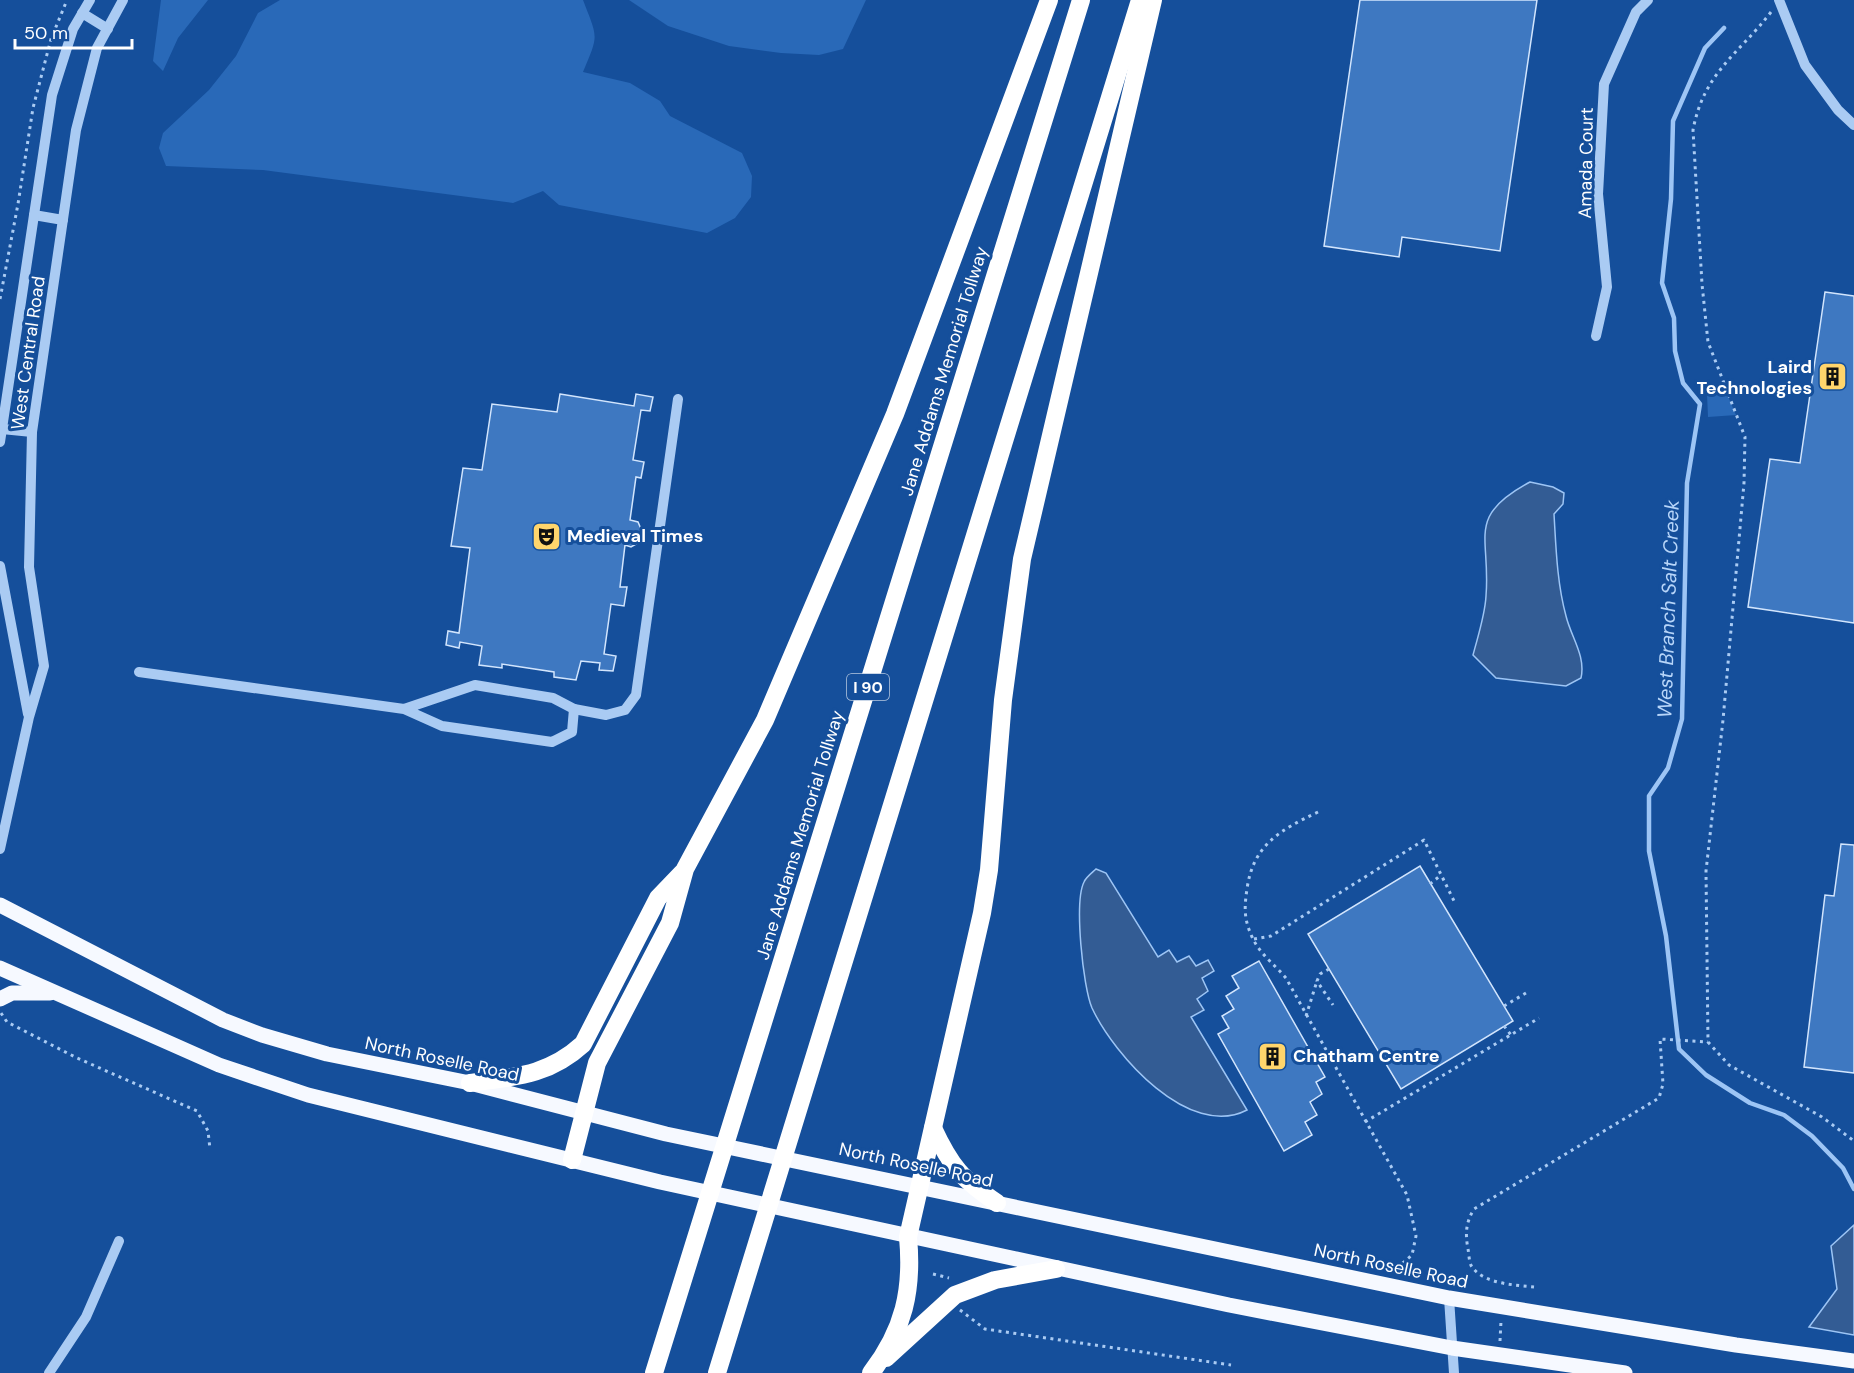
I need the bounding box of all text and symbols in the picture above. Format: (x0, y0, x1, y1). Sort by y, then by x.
scale bar (15, 12, 132, 50)
text: 50 m (24, 21, 68, 45)
street label: Amada Court (1573, 107, 1599, 219)
street label: Jane Addams Memorial Tollway (895, 243, 993, 499)
street label: West Central Road (5, 275, 51, 431)
place label: Laird Technologies (1697, 355, 1812, 400)
building icon: Laird Technologies (1817, 361, 1849, 393)
water label: West Branch Salt Creek (1651, 498, 1685, 719)
theatre icon: Medieval Times (530, 520, 562, 552)
place label: Medieval Times (567, 524, 703, 548)
road number: I 90 (847, 674, 889, 700)
street label: Jane Addams Memorial Tollway (751, 707, 849, 963)
street label: North Roselle Road (363, 1031, 521, 1087)
building icon: Chatham Centre (1256, 1040, 1288, 1072)
place label: Chatham Centre (1293, 1044, 1440, 1068)
street label: North Roselle Road (837, 1137, 995, 1193)
street label: North Roselle Road (1312, 1238, 1470, 1294)

